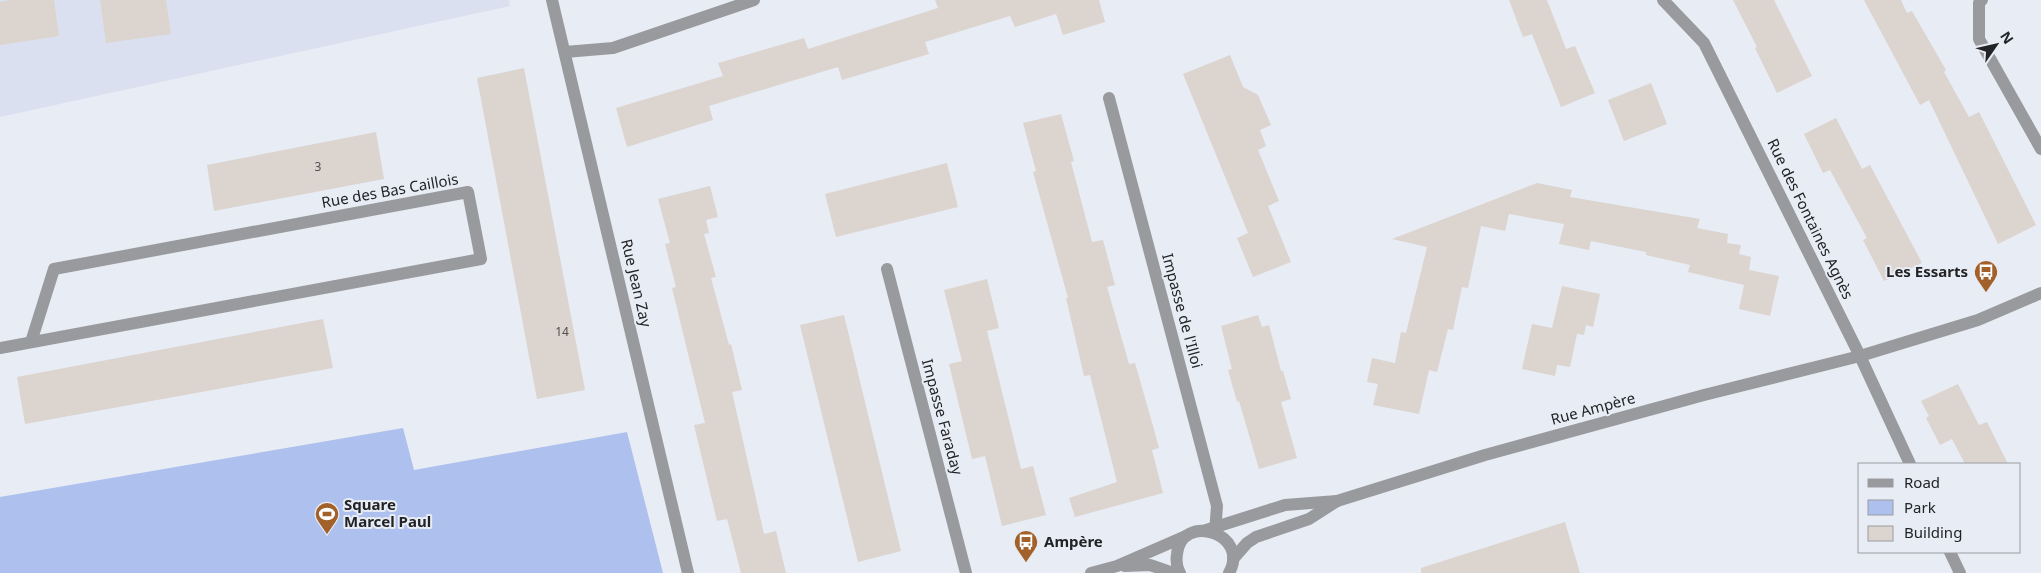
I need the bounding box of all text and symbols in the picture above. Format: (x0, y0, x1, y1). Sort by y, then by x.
north arrow (1971, 20, 2021, 70)
text: N (1996, 27, 2018, 47)
street label: Rue des Fontaines Agnès (1763, 135, 1858, 302)
house number: 3 (315, 158, 322, 175)
street label: Rue des Bas Caillois (320, 168, 460, 212)
street label: Rue Jean Zay (617, 237, 657, 329)
street label: Impasse de l'Illoi (1158, 251, 1208, 370)
bus stop icon: Les Essarts (1973, 259, 1999, 293)
place label: Les Essarts (1886, 261, 1968, 281)
house number: 14 (555, 323, 569, 340)
street label: Impasse Faraday (918, 357, 968, 477)
street label: Rue Ampère (1548, 387, 1637, 429)
legend (1858, 463, 2021, 553)
text: Road (1904, 472, 1940, 492)
place label: Square Marcel Paul (344, 494, 431, 531)
text: Park (1904, 497, 1936, 517)
sports icon: Square Marcel Paul (314, 501, 340, 535)
text: Building (1904, 522, 1962, 542)
bus stop icon: Ampère (1013, 529, 1039, 563)
place label: Ampère (1044, 531, 1103, 551)

